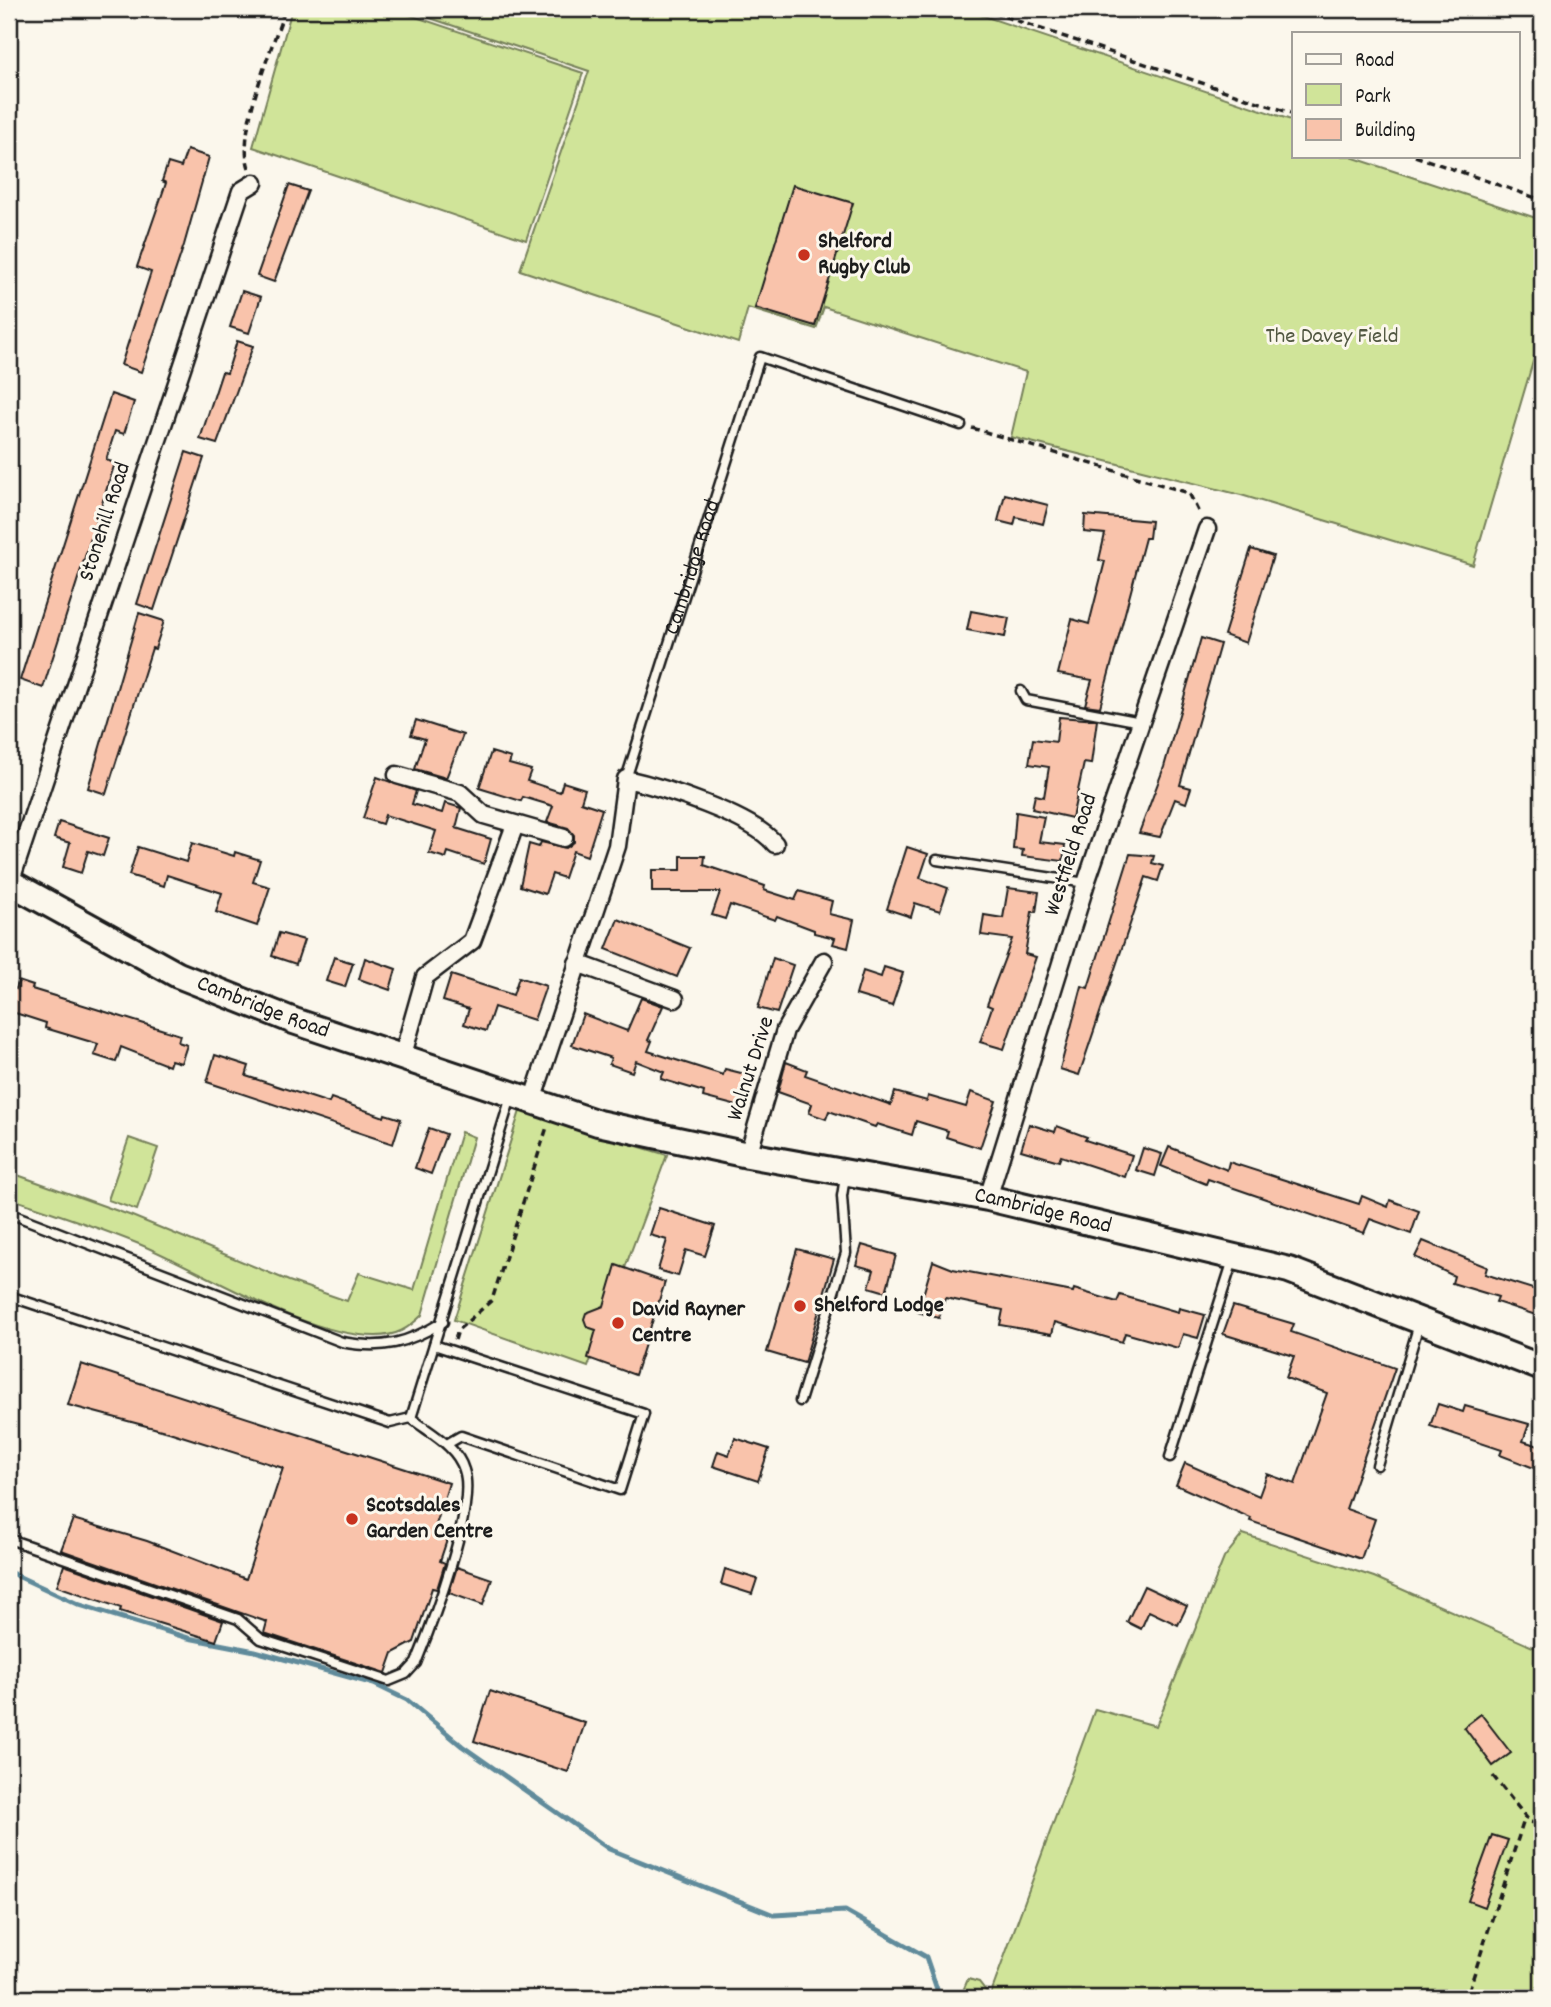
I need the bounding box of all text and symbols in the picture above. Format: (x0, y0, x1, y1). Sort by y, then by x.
legend (1292, 32, 1520, 158)
text: Road (1355, 47, 1394, 77)
text: Park (1355, 83, 1391, 113)
text: Building (1355, 117, 1415, 147)
place label: Shelford Rugby Club (818, 226, 910, 285)
marker: Shelford Rugby Club (796, 247, 812, 263)
park label: The Davey Field (1266, 321, 1398, 354)
street label: Stonehill Road (71, 458, 141, 586)
street label: Cambridge Road (656, 496, 730, 639)
street label: Westfield Road (1037, 790, 1107, 920)
street label: Cambridge Road (192, 967, 334, 1048)
street label: Walnut Drive (720, 1013, 784, 1125)
street label: Cambridge Road (972, 1179, 1115, 1243)
place label: Shelford Lodge (814, 1290, 944, 1323)
place label: David Rayner Centre (632, 1294, 746, 1353)
marker: Shelford Lodge (792, 1298, 808, 1314)
marker: David Rayner Centre (610, 1315, 626, 1331)
place label: Scotsdales Garden Centre (366, 1490, 493, 1549)
marker: Scotsdales Garden Centre (344, 1511, 360, 1527)

